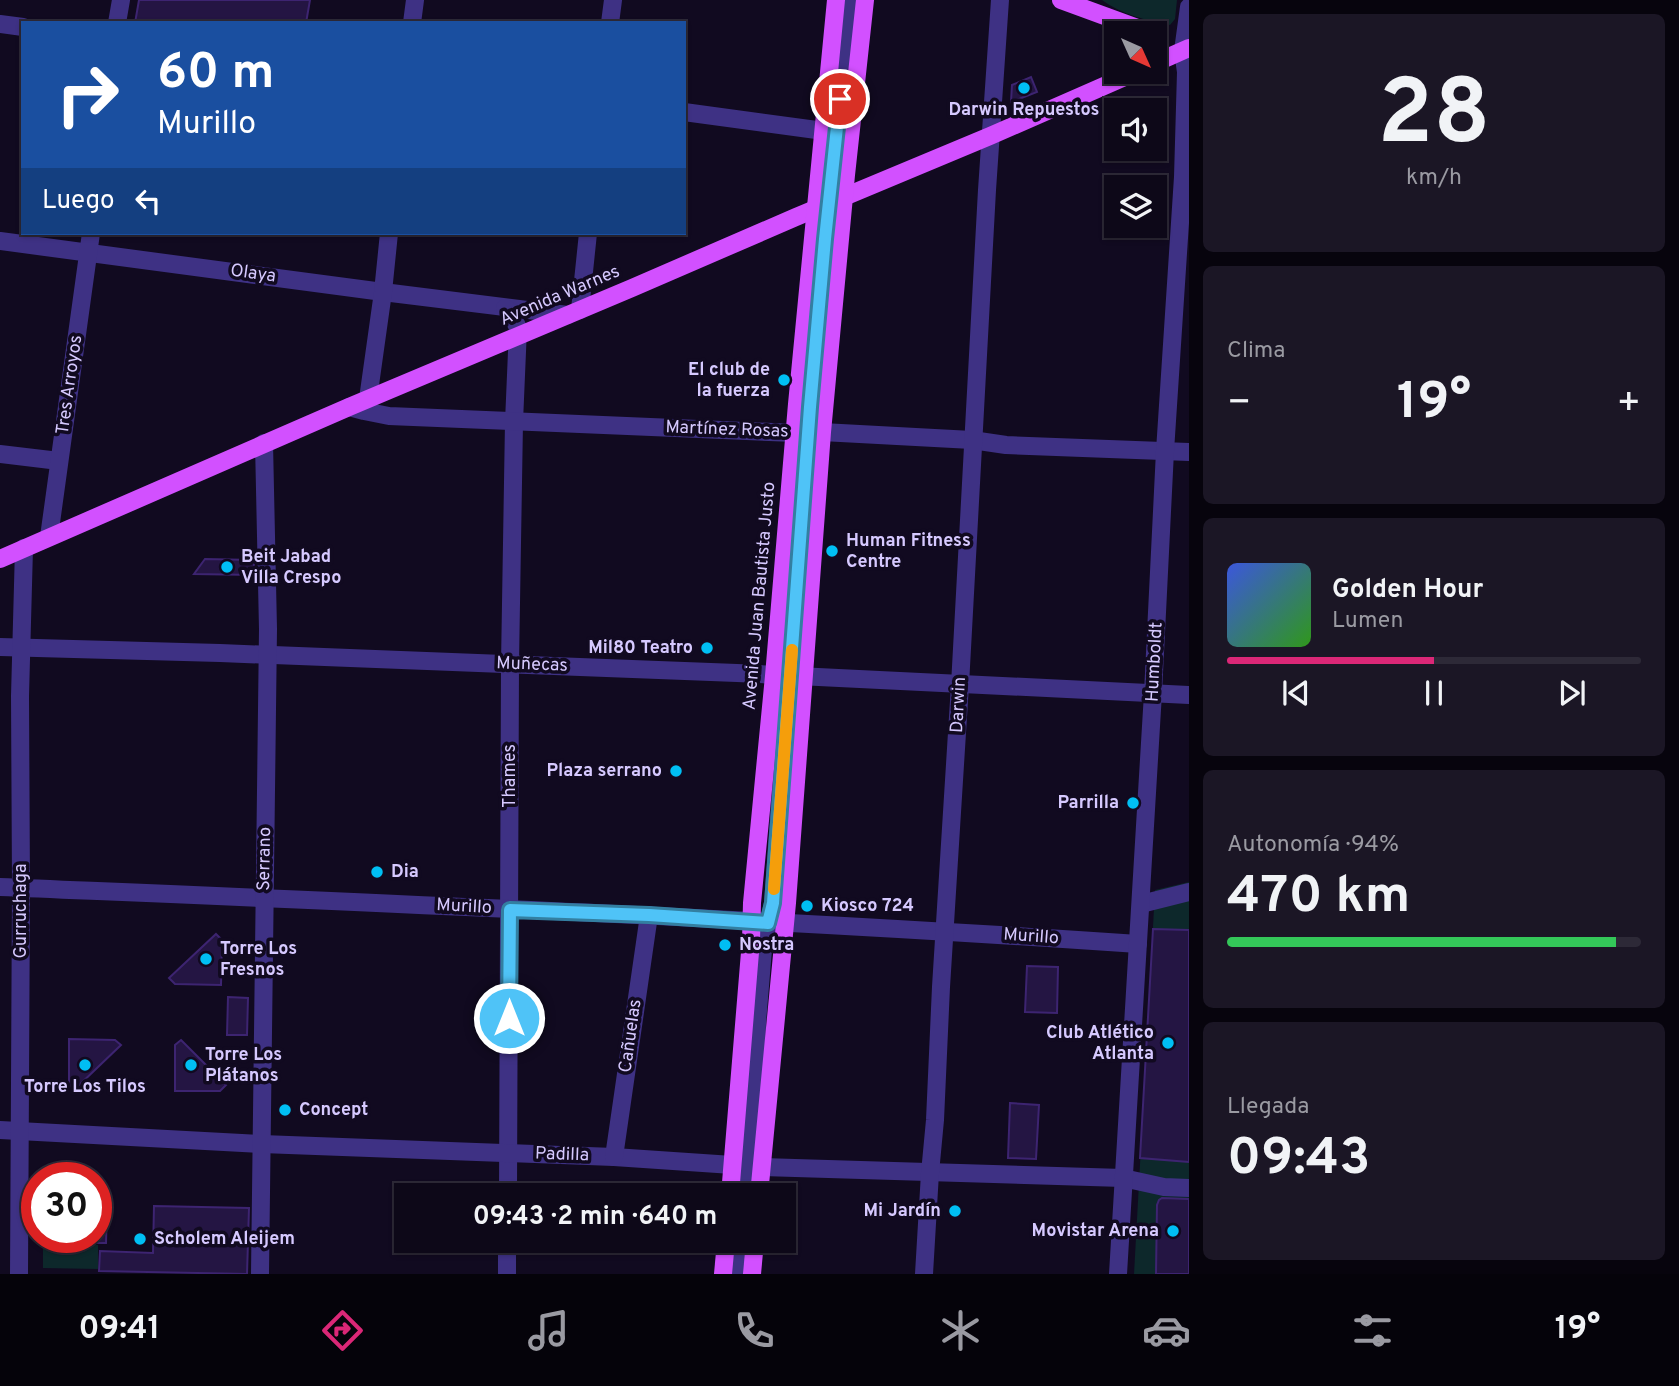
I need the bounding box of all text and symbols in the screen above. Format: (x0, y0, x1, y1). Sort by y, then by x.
north arrow (1104, 21, 1167, 84)
map controls (1104, 21, 1167, 238)
text: 60 m (157, 44, 275, 106)
icon: right (42, 49, 133, 140)
text: 28 (1378, 61, 1490, 176)
pin (810, 69, 870, 129)
icon: arrive (821, 80, 859, 118)
marker: Darwin Repuestos (1016, 80, 1032, 96)
button: sound (1104, 98, 1167, 161)
place label: Darwin Repuestos (949, 99, 1099, 122)
text: Murillo (157, 105, 256, 145)
text: km/h (1406, 164, 1462, 193)
button: layers (1104, 175, 1167, 238)
icon: left (129, 182, 167, 220)
text: Luego (42, 185, 115, 218)
street label: Olaya (229, 259, 277, 289)
street label: Avenida Warnes (497, 260, 623, 332)
street label: Tres Arroyos (52, 334, 88, 436)
text: Clima (1227, 337, 1285, 366)
place label: El club de la fuerza (688, 359, 770, 403)
text: 19° (1397, 371, 1471, 437)
marker: El club de la fuerza (776, 372, 792, 388)
text: − (1227, 380, 1252, 429)
text: + (1616, 380, 1641, 429)
street label: Martínez Rosas (665, 416, 789, 444)
street label: Avenida Juan Bautista Justo (739, 481, 781, 711)
place label: Human Fitness Centre (846, 530, 971, 574)
marker: Human Fitness Centre (824, 543, 840, 559)
place label: Beit Jabad Villa Crespo (241, 546, 341, 590)
marker: Beit Jabad Villa Crespo (219, 559, 235, 575)
text: Golden Hour (1332, 574, 1483, 607)
text: Lumen (1332, 607, 1403, 636)
street label: Humboldt (1141, 621, 1169, 703)
place label: Mil80 Teatro (588, 637, 693, 660)
marker: Mil80 Teatro (699, 640, 715, 656)
street label: Muñecas (496, 652, 568, 678)
icon: previous (1277, 674, 1315, 712)
icon: pause (1415, 674, 1453, 712)
icon: next (1553, 674, 1591, 712)
street label: Darwin (946, 676, 972, 734)
street label: Thames (499, 744, 522, 808)
place label: Plaza serrano (547, 760, 662, 783)
marker: Plaza serrano (668, 763, 684, 779)
place label: Parrilla (1058, 792, 1119, 815)
marker: Parrilla (1125, 795, 1141, 811)
street label: Serrano (253, 827, 277, 891)
text: Autonomía · 94% (1227, 831, 1399, 860)
place label: Dia (391, 861, 419, 884)
street label: Gurruchaga (10, 863, 33, 959)
marker: Dia (369, 864, 385, 880)
text: 470 km (1227, 865, 1410, 931)
street label: Murillo (436, 894, 492, 920)
place label: Kiosco 724 (821, 895, 914, 918)
marker: Kiosco 724 (799, 898, 815, 914)
street label: Murillo (1002, 924, 1060, 950)
place label: Nostra (739, 934, 794, 957)
marker: Nostra (717, 937, 733, 953)
place label: Torre Los Fresnos (220, 938, 297, 982)
marker: Torre Los Fresnos (198, 951, 214, 967)
position arrow (472, 981, 546, 1055)
street label: Cañuelas (614, 998, 648, 1074)
place label: Club Atlético Atlanta (1046, 1022, 1154, 1066)
marker: Club Atlético Atlanta (1160, 1035, 1176, 1051)
place label: Torre Los Plátanos (205, 1044, 282, 1088)
marker: Torre Los Tilos (77, 1057, 93, 1073)
marker: Torre Los Plátanos (183, 1057, 199, 1073)
place label: Torre Los Tilos (24, 1076, 146, 1099)
text: Llegada (1227, 1093, 1309, 1122)
place label: Concept (299, 1099, 368, 1122)
marker: Concept (277, 1102, 293, 1118)
text: 09:43 (1227, 1127, 1370, 1193)
street label: Padilla (534, 1143, 590, 1167)
speed limit sign: 30 (21, 1162, 112, 1253)
place label: Mi Jardín (863, 1200, 941, 1223)
text: 09:43 · 2 min · 640 m (473, 1201, 717, 1234)
marker: Mi Jardín (947, 1203, 963, 1219)
place label: Movistar Arena (1032, 1220, 1159, 1243)
marker: Movistar Arena (1165, 1223, 1181, 1239)
place label: Scholem Aleijem (154, 1228, 295, 1251)
marker: Scholem Aleijem (132, 1231, 148, 1247)
icon: directions (318, 1306, 367, 1355)
icon: music (524, 1306, 573, 1355)
icon: phone (730, 1306, 779, 1355)
icon: climate (936, 1306, 985, 1355)
icon: car (1142, 1306, 1191, 1355)
icon: filters (1348, 1306, 1397, 1355)
text: 09:41 (79, 1310, 160, 1350)
text: 19° (1555, 1310, 1600, 1350)

